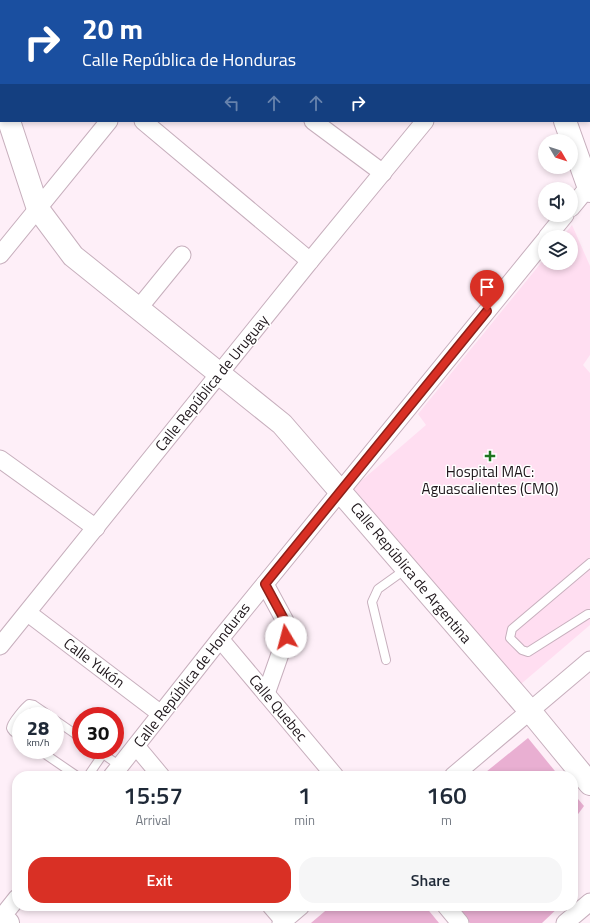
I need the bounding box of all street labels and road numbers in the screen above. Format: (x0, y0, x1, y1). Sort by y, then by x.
street label: Calle República de Uruguay (149, 309, 274, 456)
street label: Calle República de Argentina (345, 497, 478, 649)
street label: Calle República de Honduras (128, 597, 256, 752)
street label: Calle Yukón (59, 632, 130, 693)
street label: Calle Quebec (244, 669, 313, 746)

